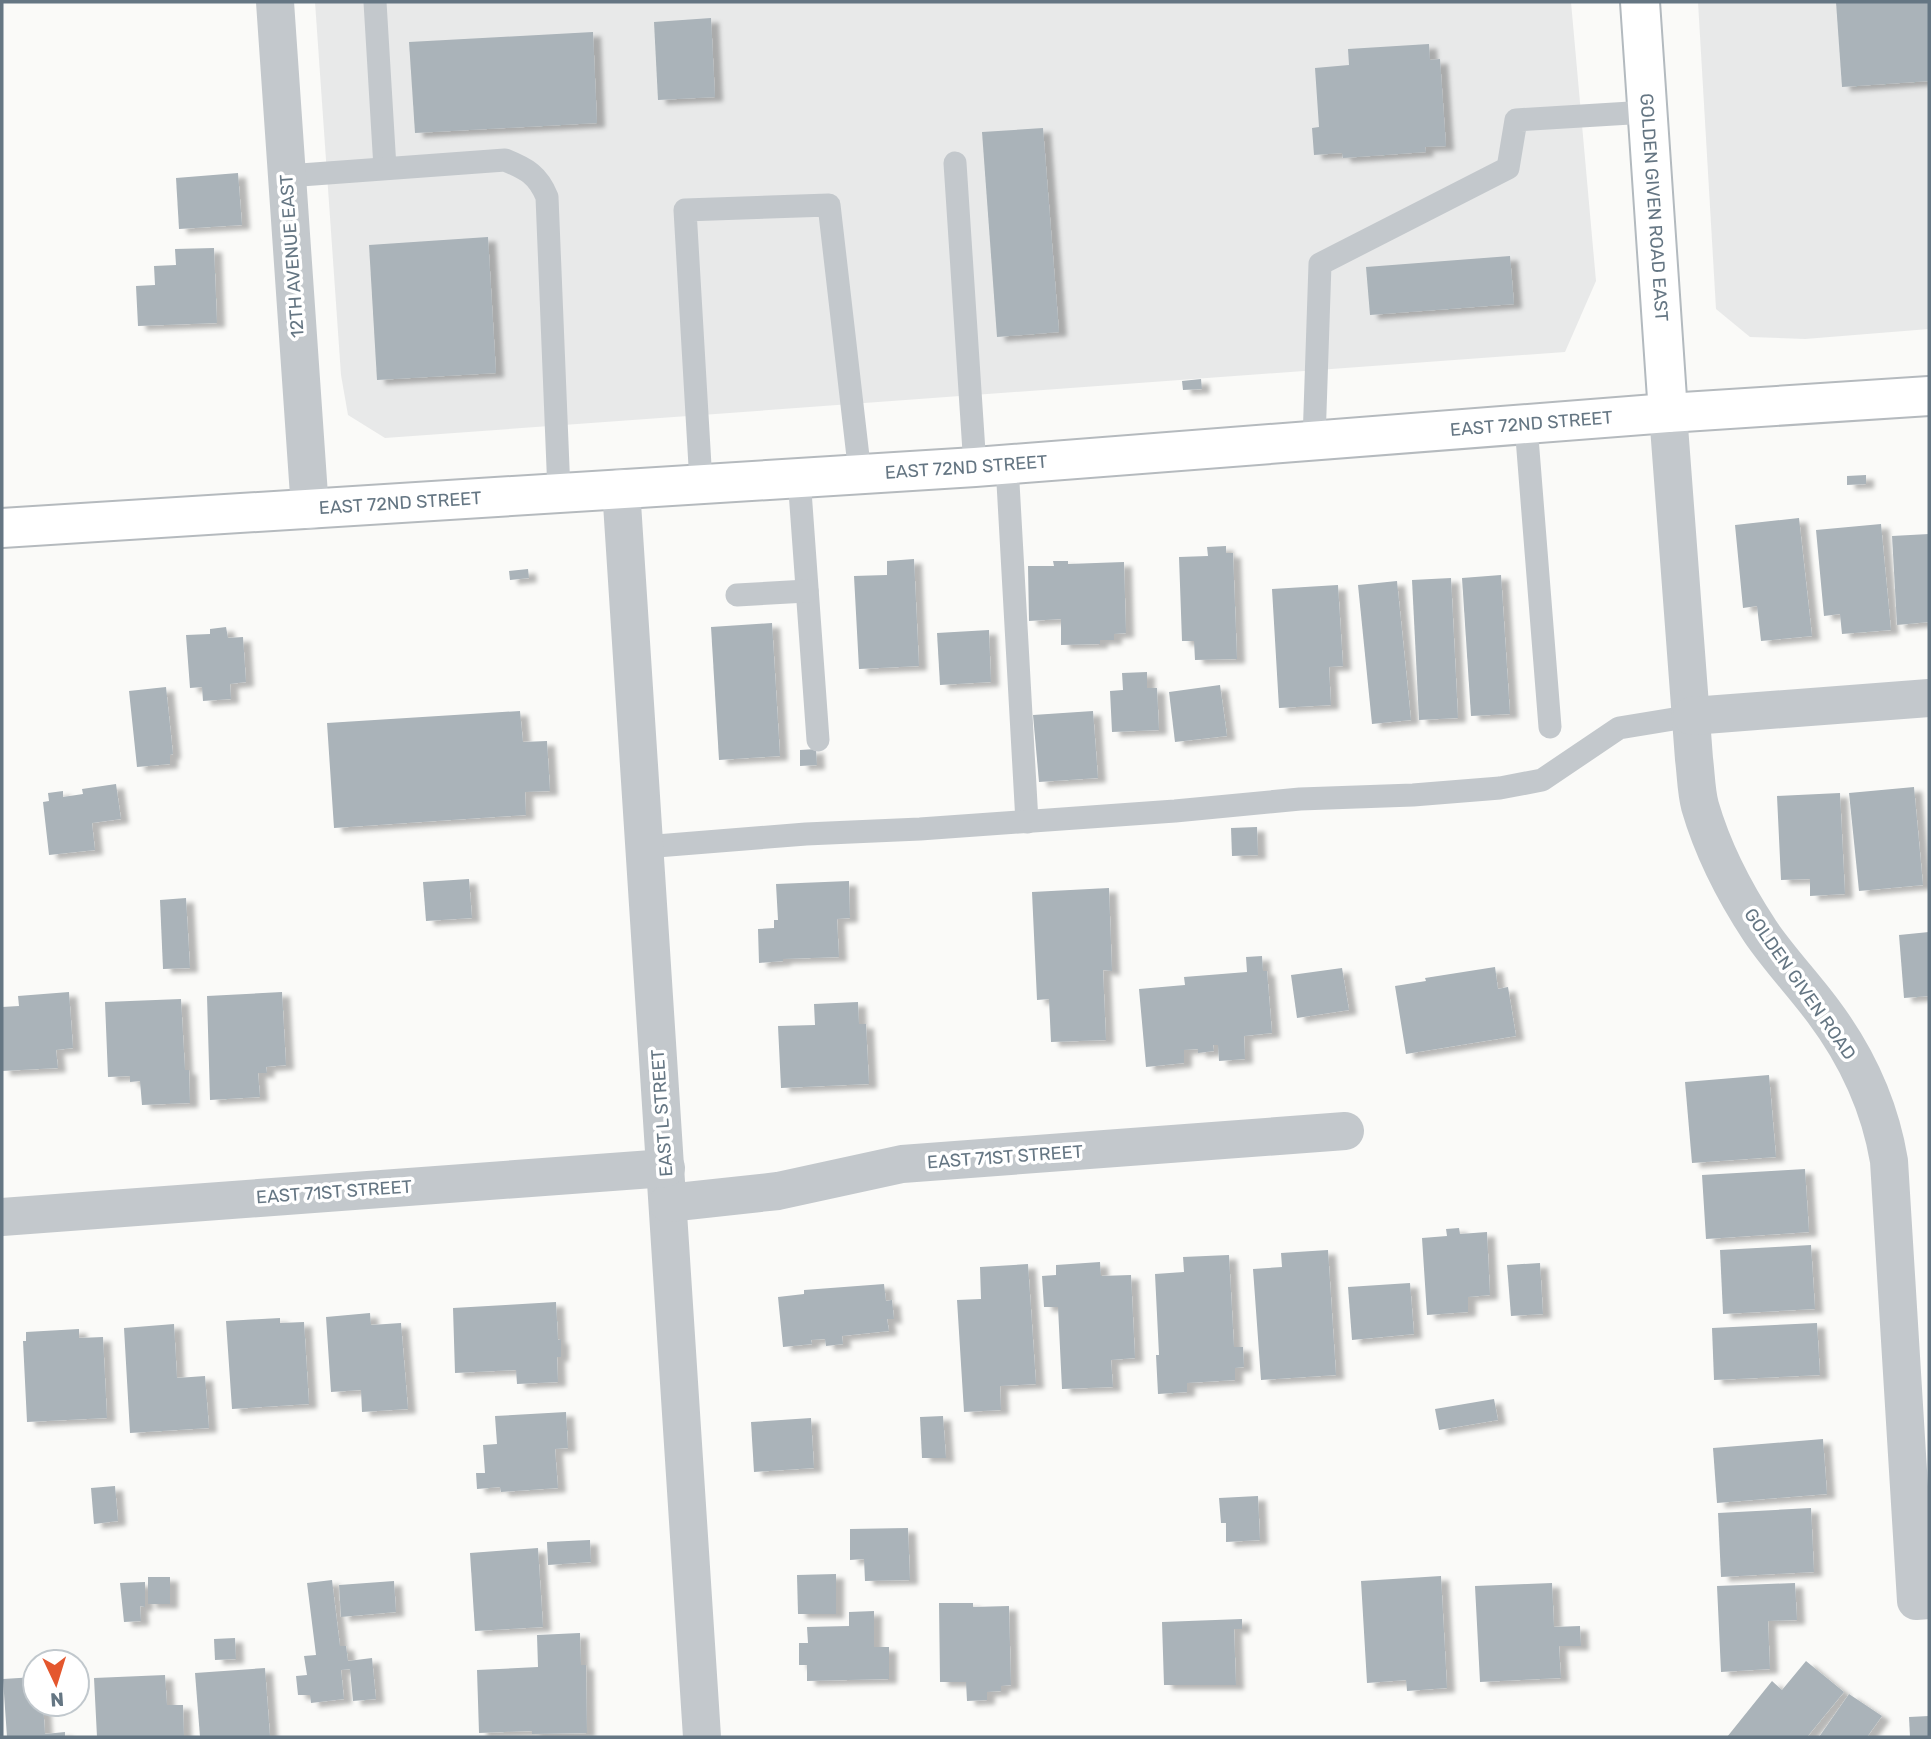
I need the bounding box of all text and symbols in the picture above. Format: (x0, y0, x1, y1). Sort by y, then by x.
street label: GOLDEN GIVEN ROAD EAST (1635, 93, 1673, 322)
street label: 12TH AVENUE EAST (275, 173, 309, 339)
street label: EAST 72ND STREET (1449, 406, 1614, 441)
street label: EAST 72ND STREET (884, 450, 1048, 484)
street label: EAST 72ND STREET (318, 487, 482, 519)
street label: GOLDEN GIVEN ROAD (1739, 904, 1861, 1064)
street label: EAST L STREET (647, 1048, 677, 1178)
street label: EAST 71ST STREET (926, 1141, 1084, 1173)
street label: EAST 71ST STREET (255, 1176, 413, 1208)
north arrow (21, 1648, 91, 1718)
text: N (50, 1688, 65, 1711)

